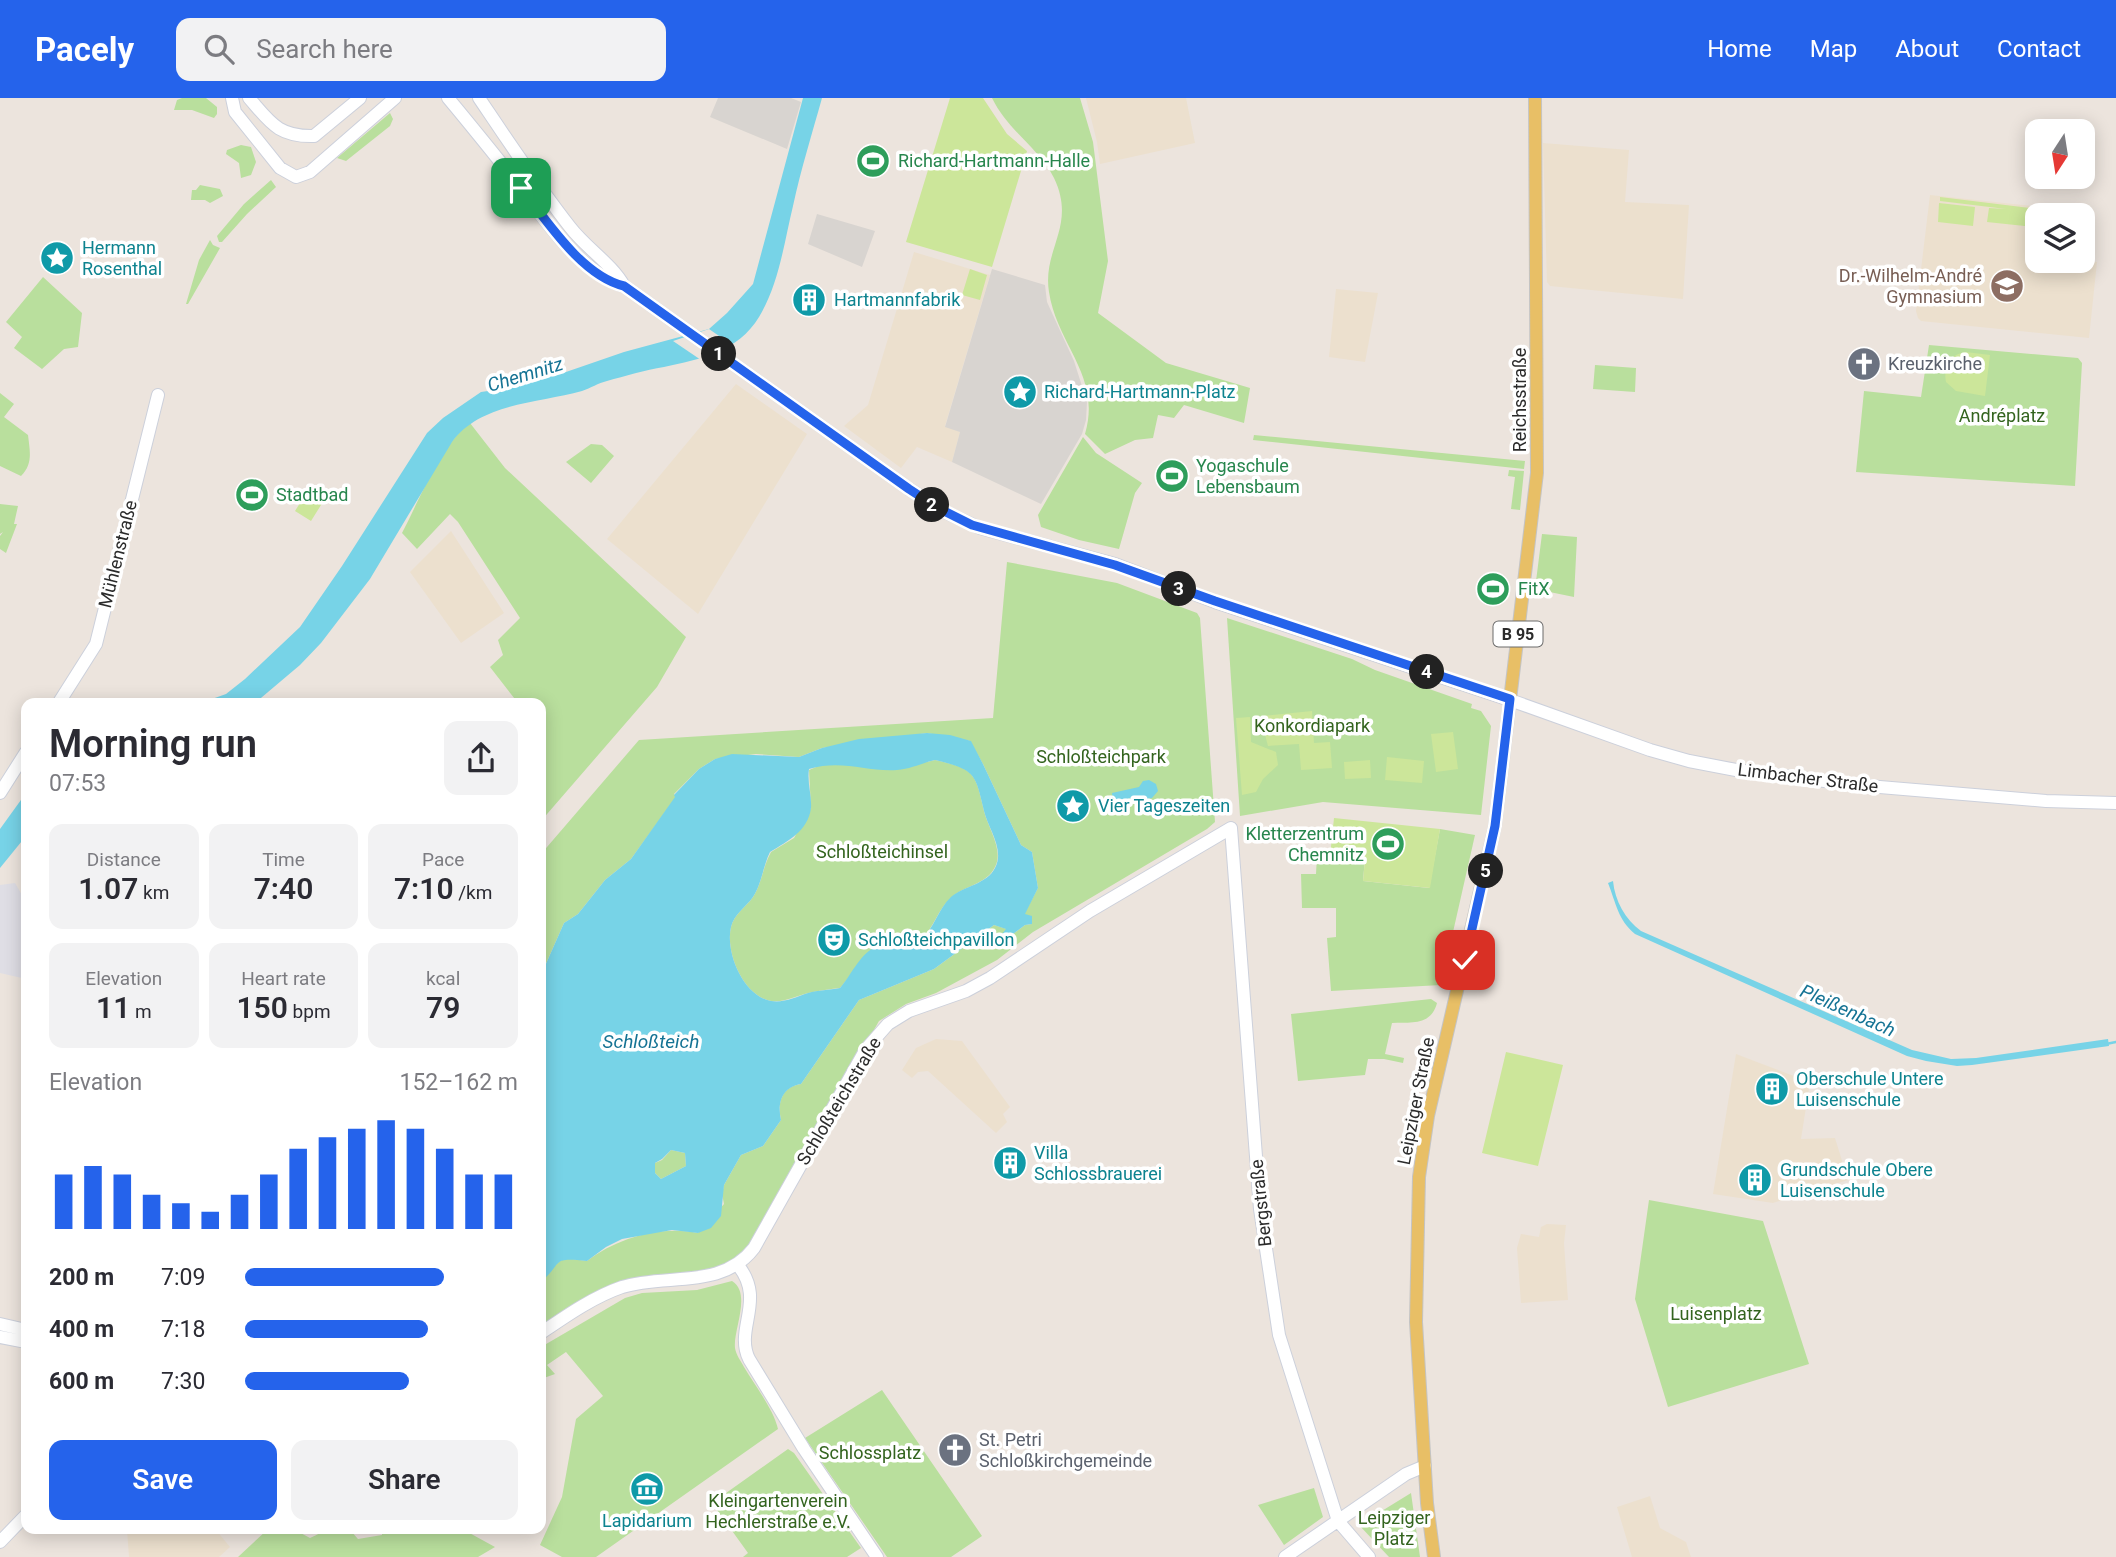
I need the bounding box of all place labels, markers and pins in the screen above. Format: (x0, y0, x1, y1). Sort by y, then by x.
sports icon: Richard-Hartmann-Halle (854, 142, 892, 180)
place label: Richard-Hartmann-Halle (898, 150, 1090, 171)
pin (491, 158, 551, 218)
place label: Hermann Rosenthal (82, 237, 162, 279)
place icon: Hermann Rosenthal (38, 239, 76, 277)
place label: Dr.-Wilhelm-André Gymnasium (1839, 265, 1982, 307)
school or university icon: Dr.-Wilhelm-André Gymnasium (1988, 267, 2026, 305)
building icon: Hartmannfabrik (790, 281, 828, 319)
place label: Hartmannfabrik (834, 289, 961, 310)
pin: 1 (702, 336, 736, 372)
church icon: Kreuzkirche (1845, 345, 1883, 383)
place label: Kreuzkirche (1888, 353, 1982, 374)
place icon: Richard-Hartmann-Platz (1001, 373, 1039, 411)
place label: Richard-Hartmann-Platz (1044, 381, 1236, 402)
place label: Yogaschule Lebensbaum (1196, 455, 1300, 497)
sports icon: Yogaschule Lebensbaum (1153, 457, 1191, 495)
sports icon: Stadtbad (233, 476, 271, 514)
place label: Stadtbad (276, 484, 348, 505)
pin: 2 (914, 488, 950, 522)
sports icon: FitX (1474, 570, 1512, 608)
pin: 3 (1162, 572, 1196, 606)
place label: FitX (1518, 578, 1550, 599)
pin: 4 (1410, 654, 1444, 690)
place icon: Vier Tageszeiten (1054, 787, 1092, 825)
place label: Vier Tageszeiten (1098, 795, 1230, 816)
place label: Kletterzentrum Chemnitz (1245, 823, 1364, 865)
sports icon: Kletterzentrum Chemnitz (1369, 825, 1407, 863)
pin: 5 (1468, 854, 1504, 888)
theatre icon: Schloßteichpavillon (815, 921, 853, 959)
place label: Schloßteichpavillon (858, 929, 1014, 950)
pin (1435, 930, 1495, 990)
place label: Oberschule Untere Luisenschule (1796, 1068, 1944, 1110)
building icon: Oberschule Untere Luisenschule (1753, 1070, 1791, 1108)
place label: Villa Schlossbrauerei (1034, 1142, 1162, 1184)
building icon: Villa Schlossbrauerei (991, 1144, 1029, 1182)
place label: Grundschule Obere Luisenschule (1780, 1159, 1933, 1201)
building icon: Grundschule Obere Luisenschule (1736, 1161, 1774, 1199)
place label: St. Petri Schloßkirchgemeinde (979, 1429, 1152, 1471)
church icon: St. Petri Schloßkirchgemeinde (936, 1431, 974, 1469)
museum icon: Lapidarium (628, 1470, 666, 1508)
place label: Lapidarium (602, 1510, 692, 1531)

